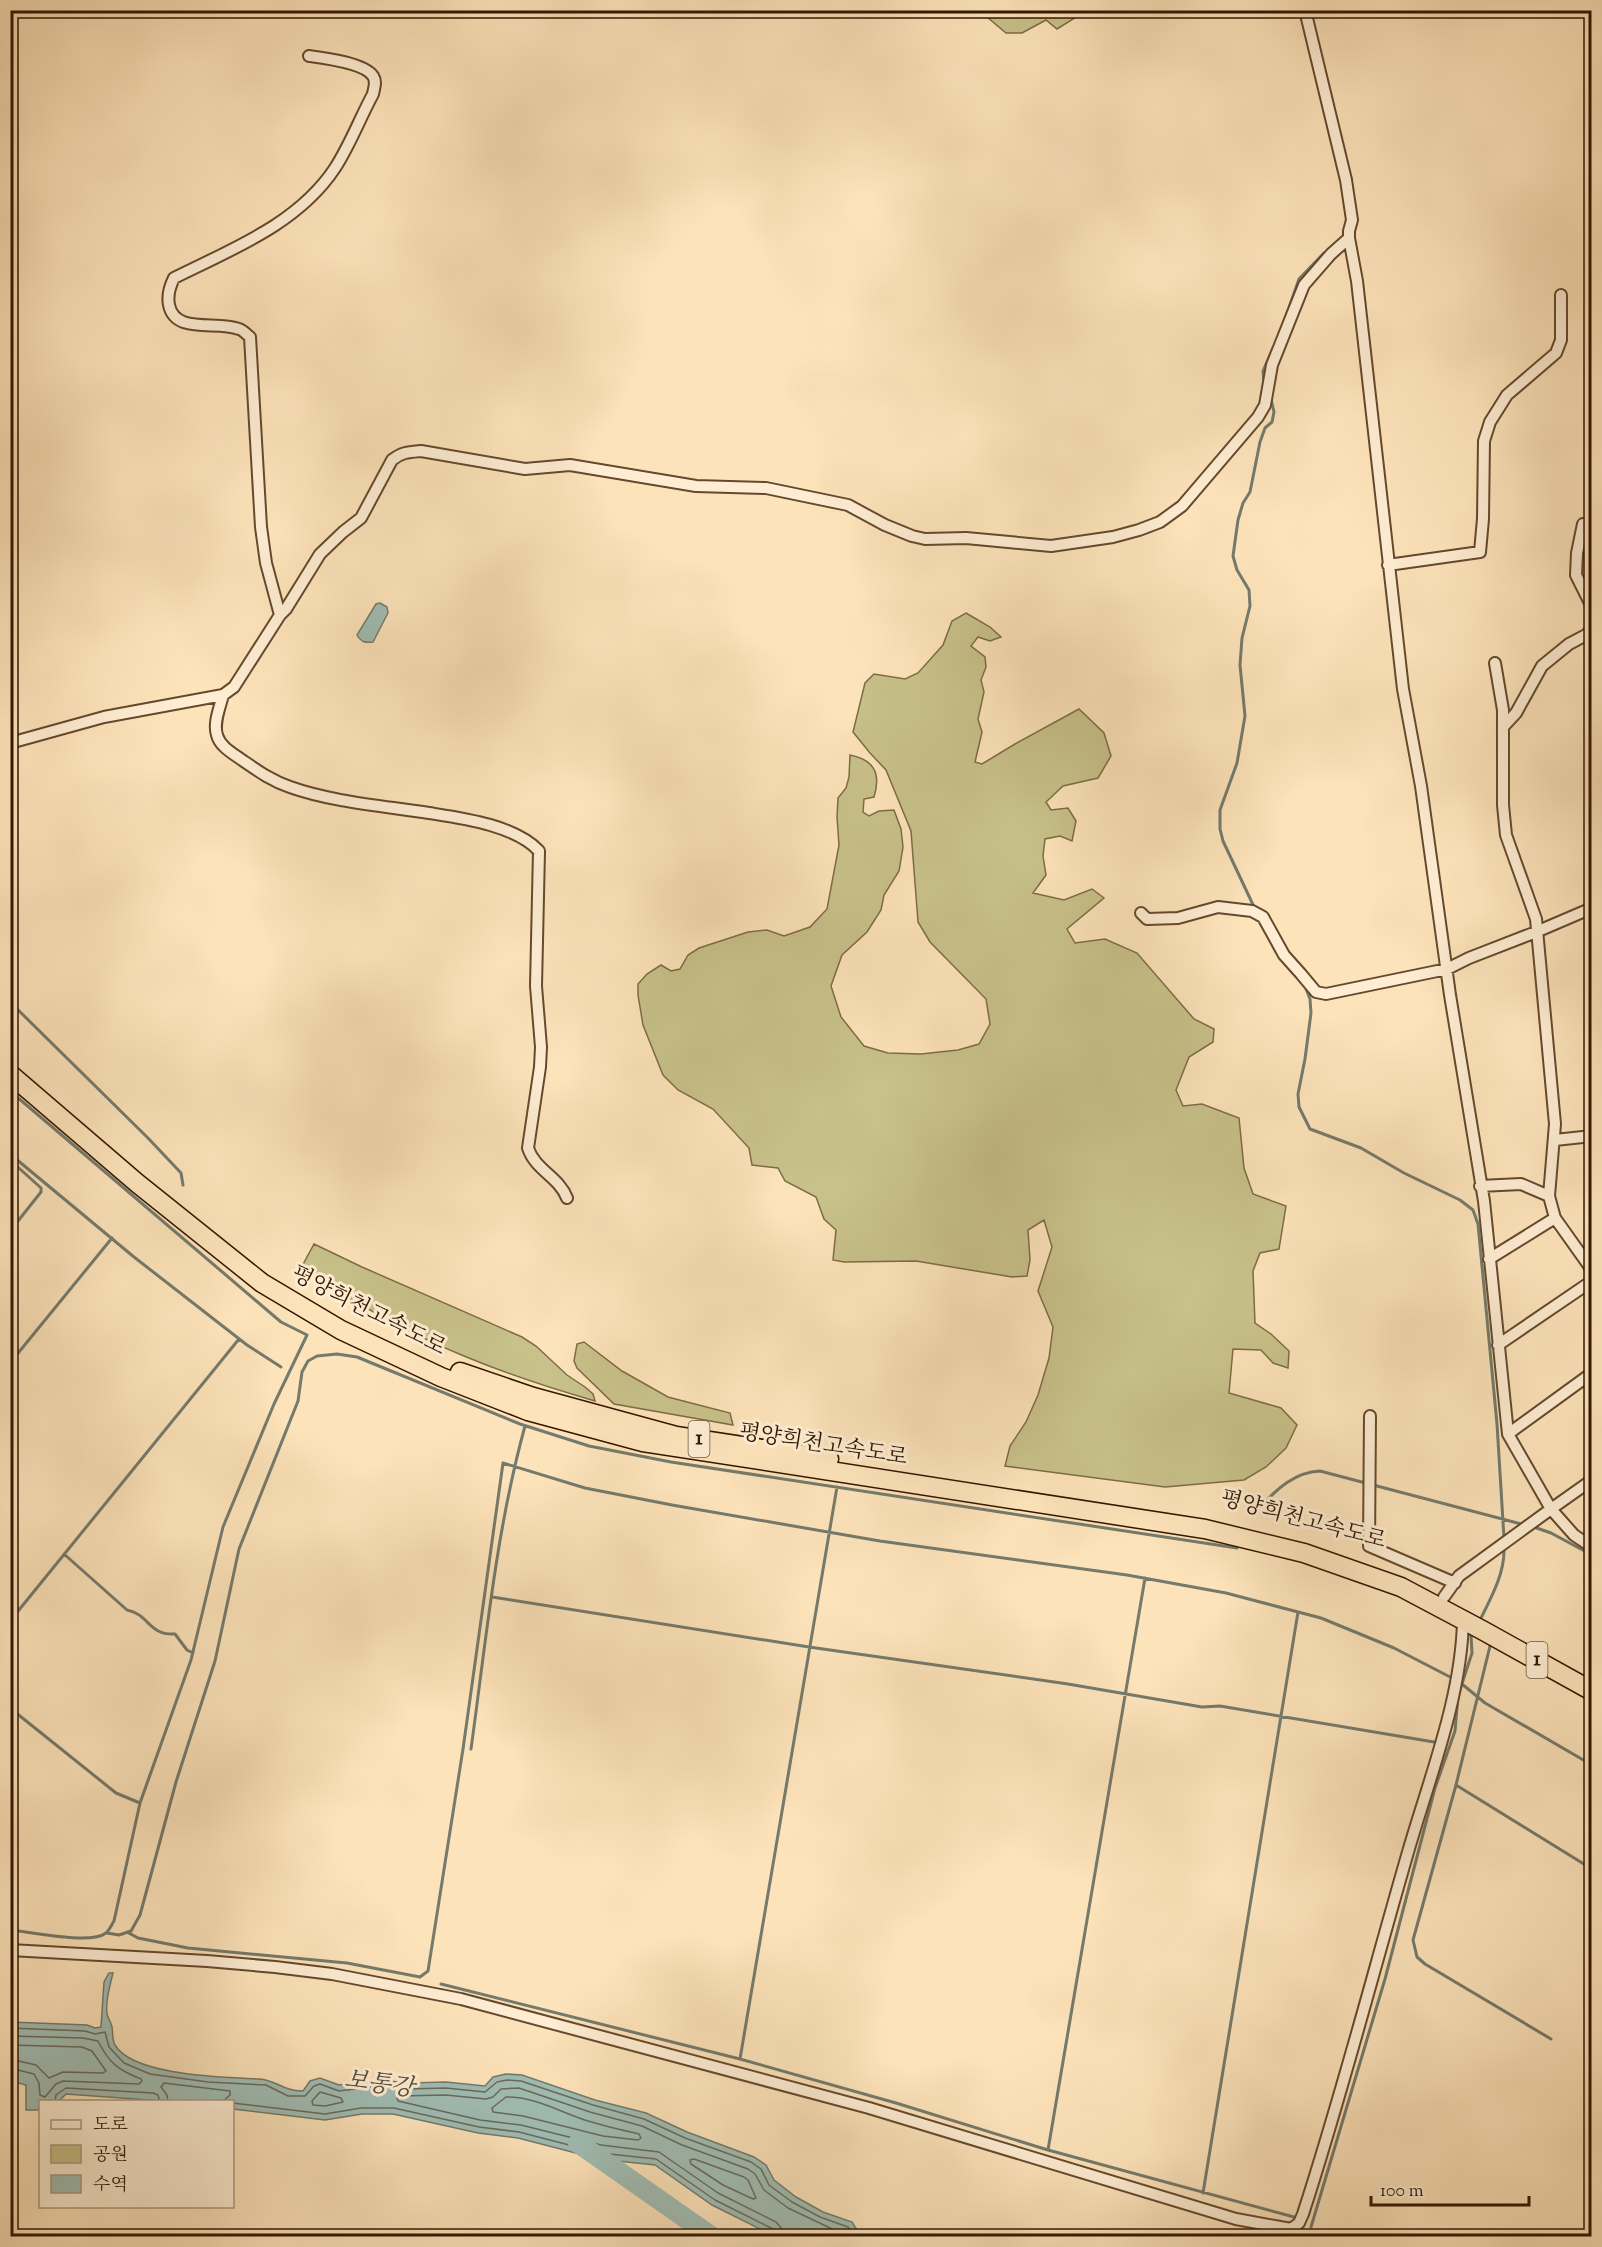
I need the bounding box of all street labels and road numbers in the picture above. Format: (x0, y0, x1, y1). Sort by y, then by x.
street label: 평양희천고속도로 (285, 1259, 451, 1365)
street label: 평양희천고속도로 (737, 1417, 909, 1475)
road number: 1 (688, 1421, 710, 1457)
street label: 평양희천고속도로 (1217, 1484, 1389, 1558)
road number: 1 (1526, 1642, 1548, 1678)

